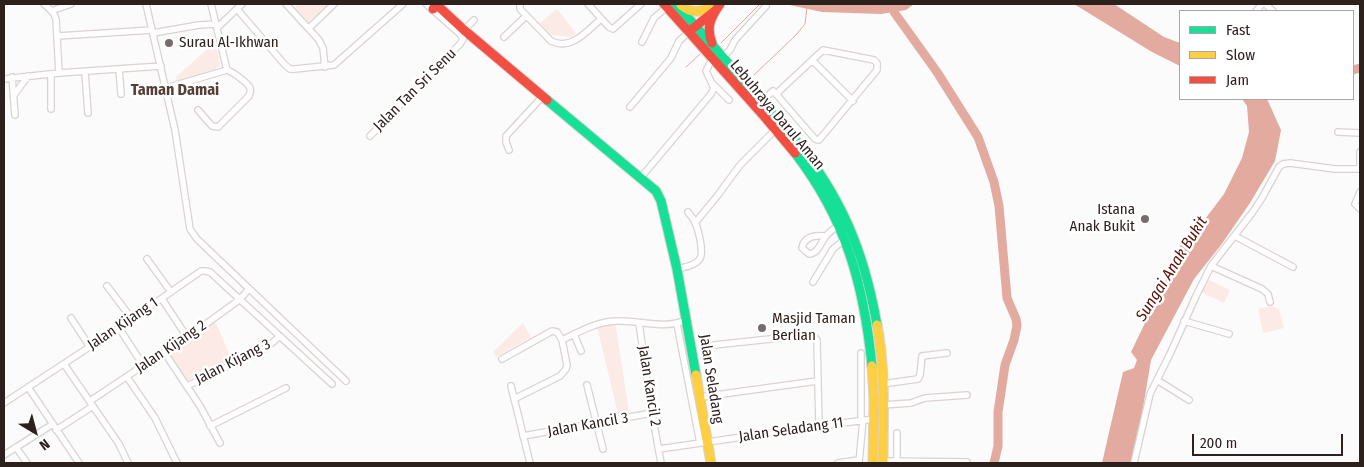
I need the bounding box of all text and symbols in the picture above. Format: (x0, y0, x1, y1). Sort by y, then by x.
legend (1179, 10, 1354, 100)
text: Fast (1226, 21, 1250, 39)
place label: Surau Al-Ikhwan (179, 34, 279, 52)
marker: Surau Al-Ikhwan (163, 37, 175, 49)
street label: Jalan Tan Sri Senu (370, 45, 460, 135)
text: Slow (1226, 46, 1255, 64)
street label: Lebuhraya Darul Aman (726, 56, 828, 174)
text: Jam (1226, 71, 1249, 89)
district label: Taman Damai (131, 81, 219, 101)
place label: Istana Anak Bukit (1070, 201, 1135, 236)
water label: Sungai Anak Bukit (1132, 213, 1212, 325)
marker: Istana Anak Bukit (1139, 213, 1151, 225)
street label: Jalan Kijang 1 (84, 294, 162, 354)
place label: Masjid Taman Berlian (772, 310, 856, 345)
street label: Jalan Kijang 2 (132, 317, 210, 377)
marker: Masjid Taman Berlian (756, 322, 768, 334)
street label: Jalan Seladang (695, 333, 727, 425)
street label: Jalan Kijang 3 (192, 335, 274, 389)
street label: Jalan Kancil 2 (634, 344, 664, 428)
north arrow (10, 407, 60, 457)
street label: Jalan Kancil 3 (546, 409, 630, 441)
street label: Jalan Seladang 11 (738, 414, 844, 446)
scale bar (1194, 424, 1345, 456)
text: 200 m (1200, 434, 1237, 452)
text: N (36, 435, 53, 454)

